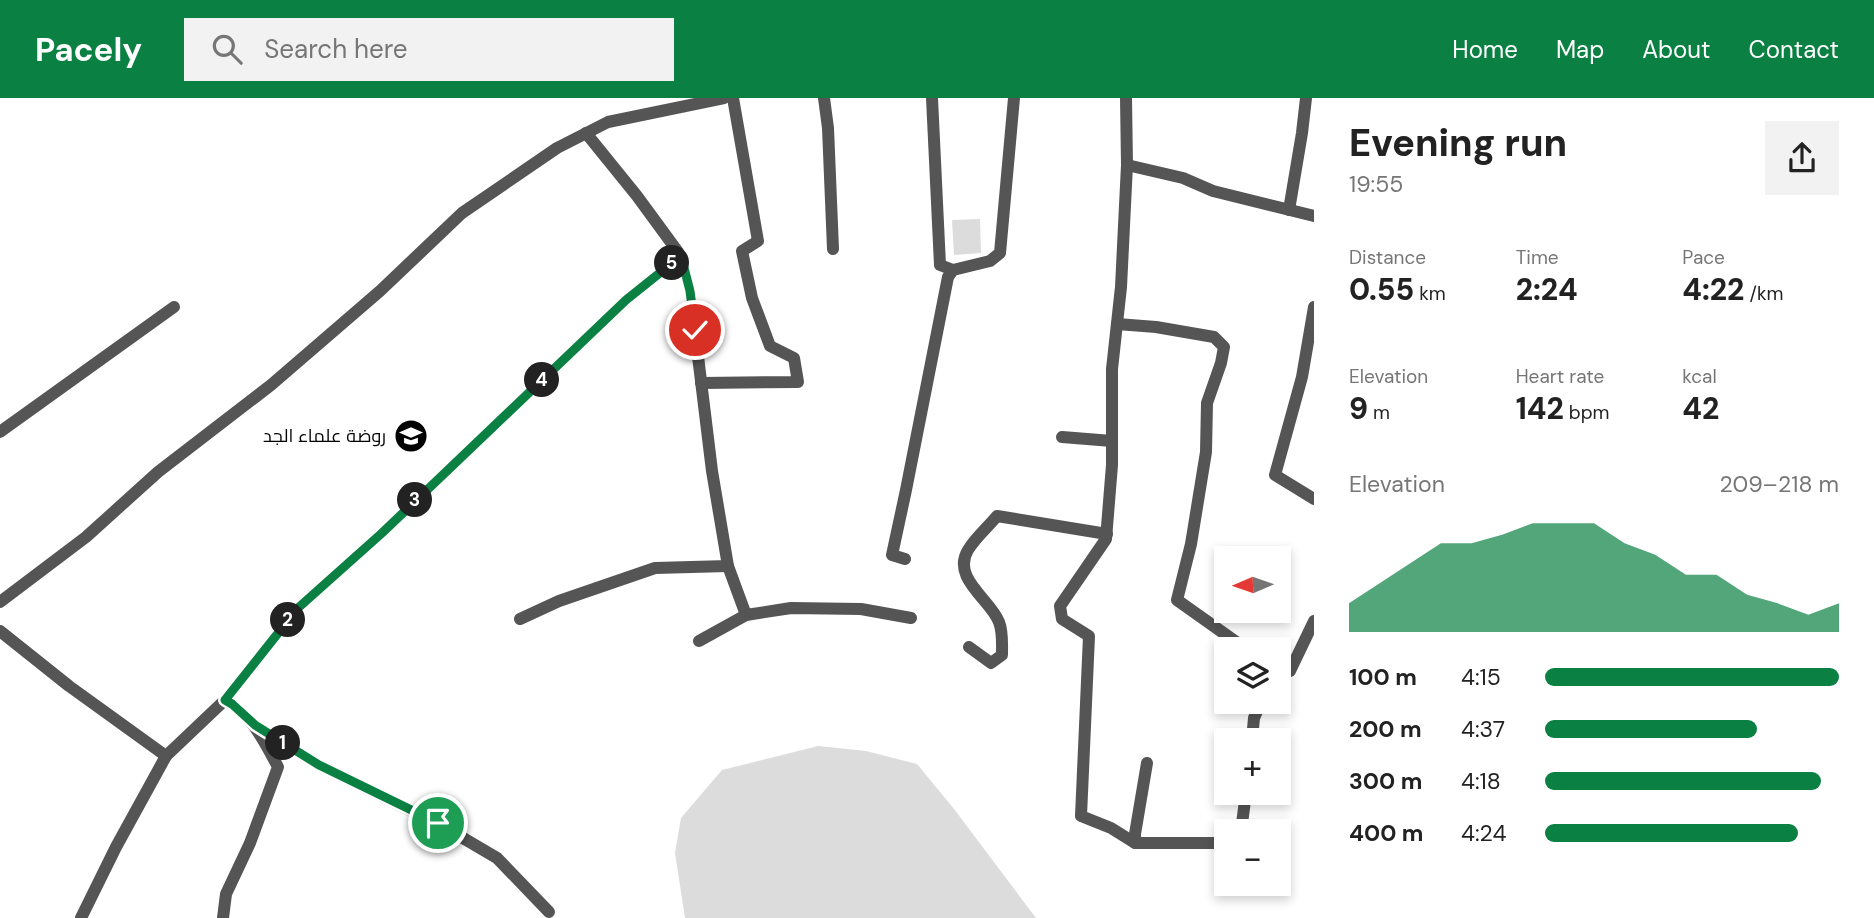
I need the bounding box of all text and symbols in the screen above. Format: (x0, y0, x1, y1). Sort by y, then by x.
search box (184, 18, 674, 81)
text: Pacely (35, 28, 142, 71)
icon: search (208, 30, 246, 68)
text: Search here (264, 32, 408, 66)
text: Home (1452, 34, 1518, 65)
text: Map (1556, 34, 1604, 65)
text: About (1642, 34, 1711, 65)
text: Contact (1749, 34, 1839, 65)
text: Evening run (1349, 118, 1567, 168)
button: share (1765, 121, 1839, 195)
text: 19:55 (1349, 169, 1403, 199)
text: Distance (1349, 245, 1426, 270)
text: Time (1516, 245, 1559, 270)
text: Pace (1682, 245, 1725, 270)
pin: 5 (654, 246, 690, 280)
text: 5 (666, 250, 677, 275)
text: 0.55 (1349, 270, 1414, 309)
text: 2:24 (1516, 270, 1578, 309)
text: 4:22 (1682, 270, 1744, 309)
text: km (1414, 281, 1446, 306)
text: /km (1744, 281, 1783, 306)
pin (665, 300, 725, 360)
icon: check (676, 311, 714, 349)
pin: 4 (524, 362, 560, 398)
text: Elevation (1349, 364, 1428, 389)
text: Heart rate (1516, 364, 1604, 389)
text: kcal (1682, 364, 1717, 389)
text: 4 (535, 367, 548, 392)
text: 9 (1349, 389, 1368, 428)
text: 142 (1516, 389, 1564, 428)
text: 42 (1682, 389, 1719, 428)
text: m (1368, 400, 1390, 425)
text: bpm (1564, 400, 1610, 425)
school or university icon: روضة علماء الجد (392, 417, 430, 455)
place label: روضة علماء الجد (263, 424, 386, 448)
text: Elevation (1349, 469, 1445, 499)
text: 209–218 m (1719, 469, 1839, 499)
pin: 3 (398, 482, 432, 518)
text: 3 (409, 487, 420, 512)
north arrow (1214, 546, 1292, 623)
map controls (1214, 546, 1291, 896)
pin: 2 (270, 602, 306, 638)
text: 2 (282, 607, 293, 632)
button: layers (1214, 637, 1291, 714)
text: 100 m (1349, 662, 1417, 692)
text: 4:15 (1461, 662, 1501, 692)
text: 200 m (1349, 714, 1422, 744)
text: 4:37 (1461, 714, 1505, 744)
pin: 1 (266, 726, 300, 760)
button: + (1214, 728, 1291, 805)
text: 1 (279, 730, 286, 755)
text: 300 m (1349, 766, 1422, 796)
text: 4:18 (1461, 766, 1501, 796)
pin (408, 793, 468, 853)
icon: arrive (419, 804, 457, 842)
text: 400 m (1349, 818, 1423, 848)
text: 4:24 (1461, 818, 1506, 848)
button: − (1214, 819, 1291, 896)

